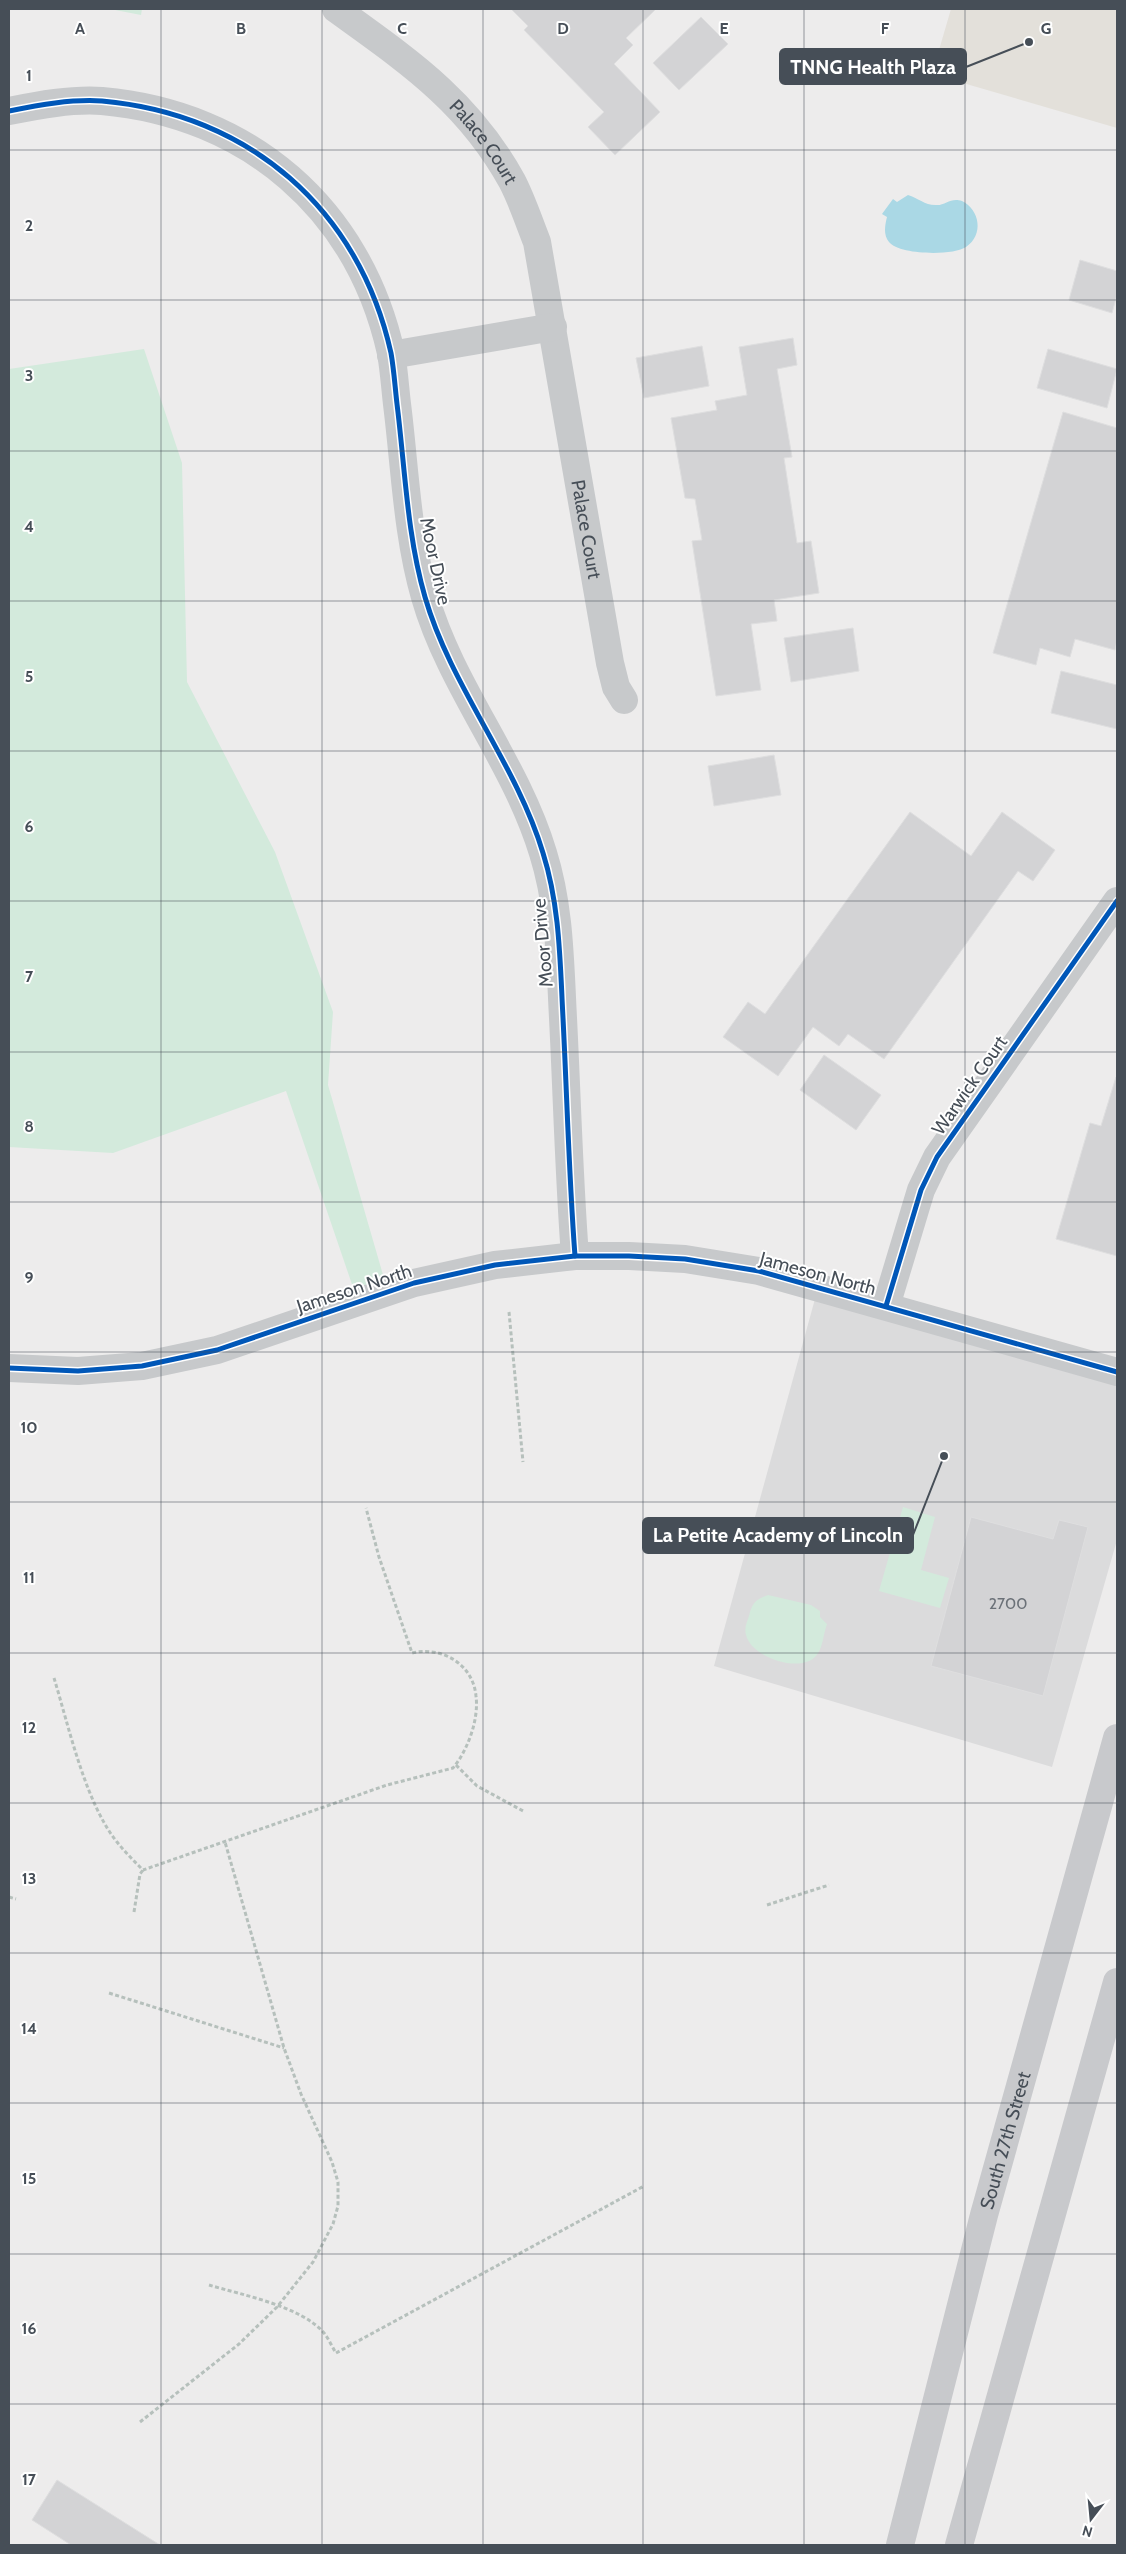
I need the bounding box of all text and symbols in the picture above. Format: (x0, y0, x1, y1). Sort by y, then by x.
text: A (75, 19, 85, 38)
text: B (236, 19, 246, 38)
text: C (397, 19, 407, 38)
text: D (557, 19, 569, 38)
text: E (719, 19, 729, 38)
text: F (881, 19, 890, 38)
text: G (1041, 19, 1051, 38)
callout: TNNG Health Plaza (780, 49, 966, 84)
text: TNNG Health Plaza (790, 55, 956, 79)
text: 1 (26, 66, 32, 85)
street label: Palace Court (445, 95, 523, 189)
text: 2 (25, 216, 33, 235)
text: 3 (25, 366, 33, 385)
street label: Palace Court (566, 478, 606, 581)
street label: Moor Drive (415, 515, 456, 607)
text: 4 (24, 517, 34, 536)
text: 5 (25, 667, 33, 686)
text: 6 (25, 817, 34, 836)
street label: Moor Drive (527, 897, 558, 988)
text: 7 (25, 967, 34, 986)
street label: Warwick Court (927, 1031, 1012, 1139)
text: 8 (24, 1117, 34, 1136)
street label: Jameson North (756, 1247, 879, 1300)
street label: Jameson North (293, 1259, 415, 1318)
text: 9 (25, 1268, 34, 1287)
text: 10 (20, 1418, 38, 1437)
callout: La Petite Academy of Lincoln (643, 1518, 913, 1553)
text: La Petite Academy of Lincoln (653, 1523, 903, 1547)
text: 11 (23, 1568, 35, 1587)
house number: 2700 (989, 1594, 1027, 1613)
text: 12 (22, 1718, 36, 1737)
text: 13 (22, 1869, 36, 1888)
text: 14 (21, 2019, 37, 2038)
street label: South 27th Street (975, 2068, 1036, 2212)
text: 15 (22, 2169, 36, 2188)
text: 16 (22, 2319, 36, 2338)
text: 17 (22, 2470, 37, 2489)
north arrow (1066, 2494, 1116, 2544)
text: N (1080, 2521, 1095, 2542)

